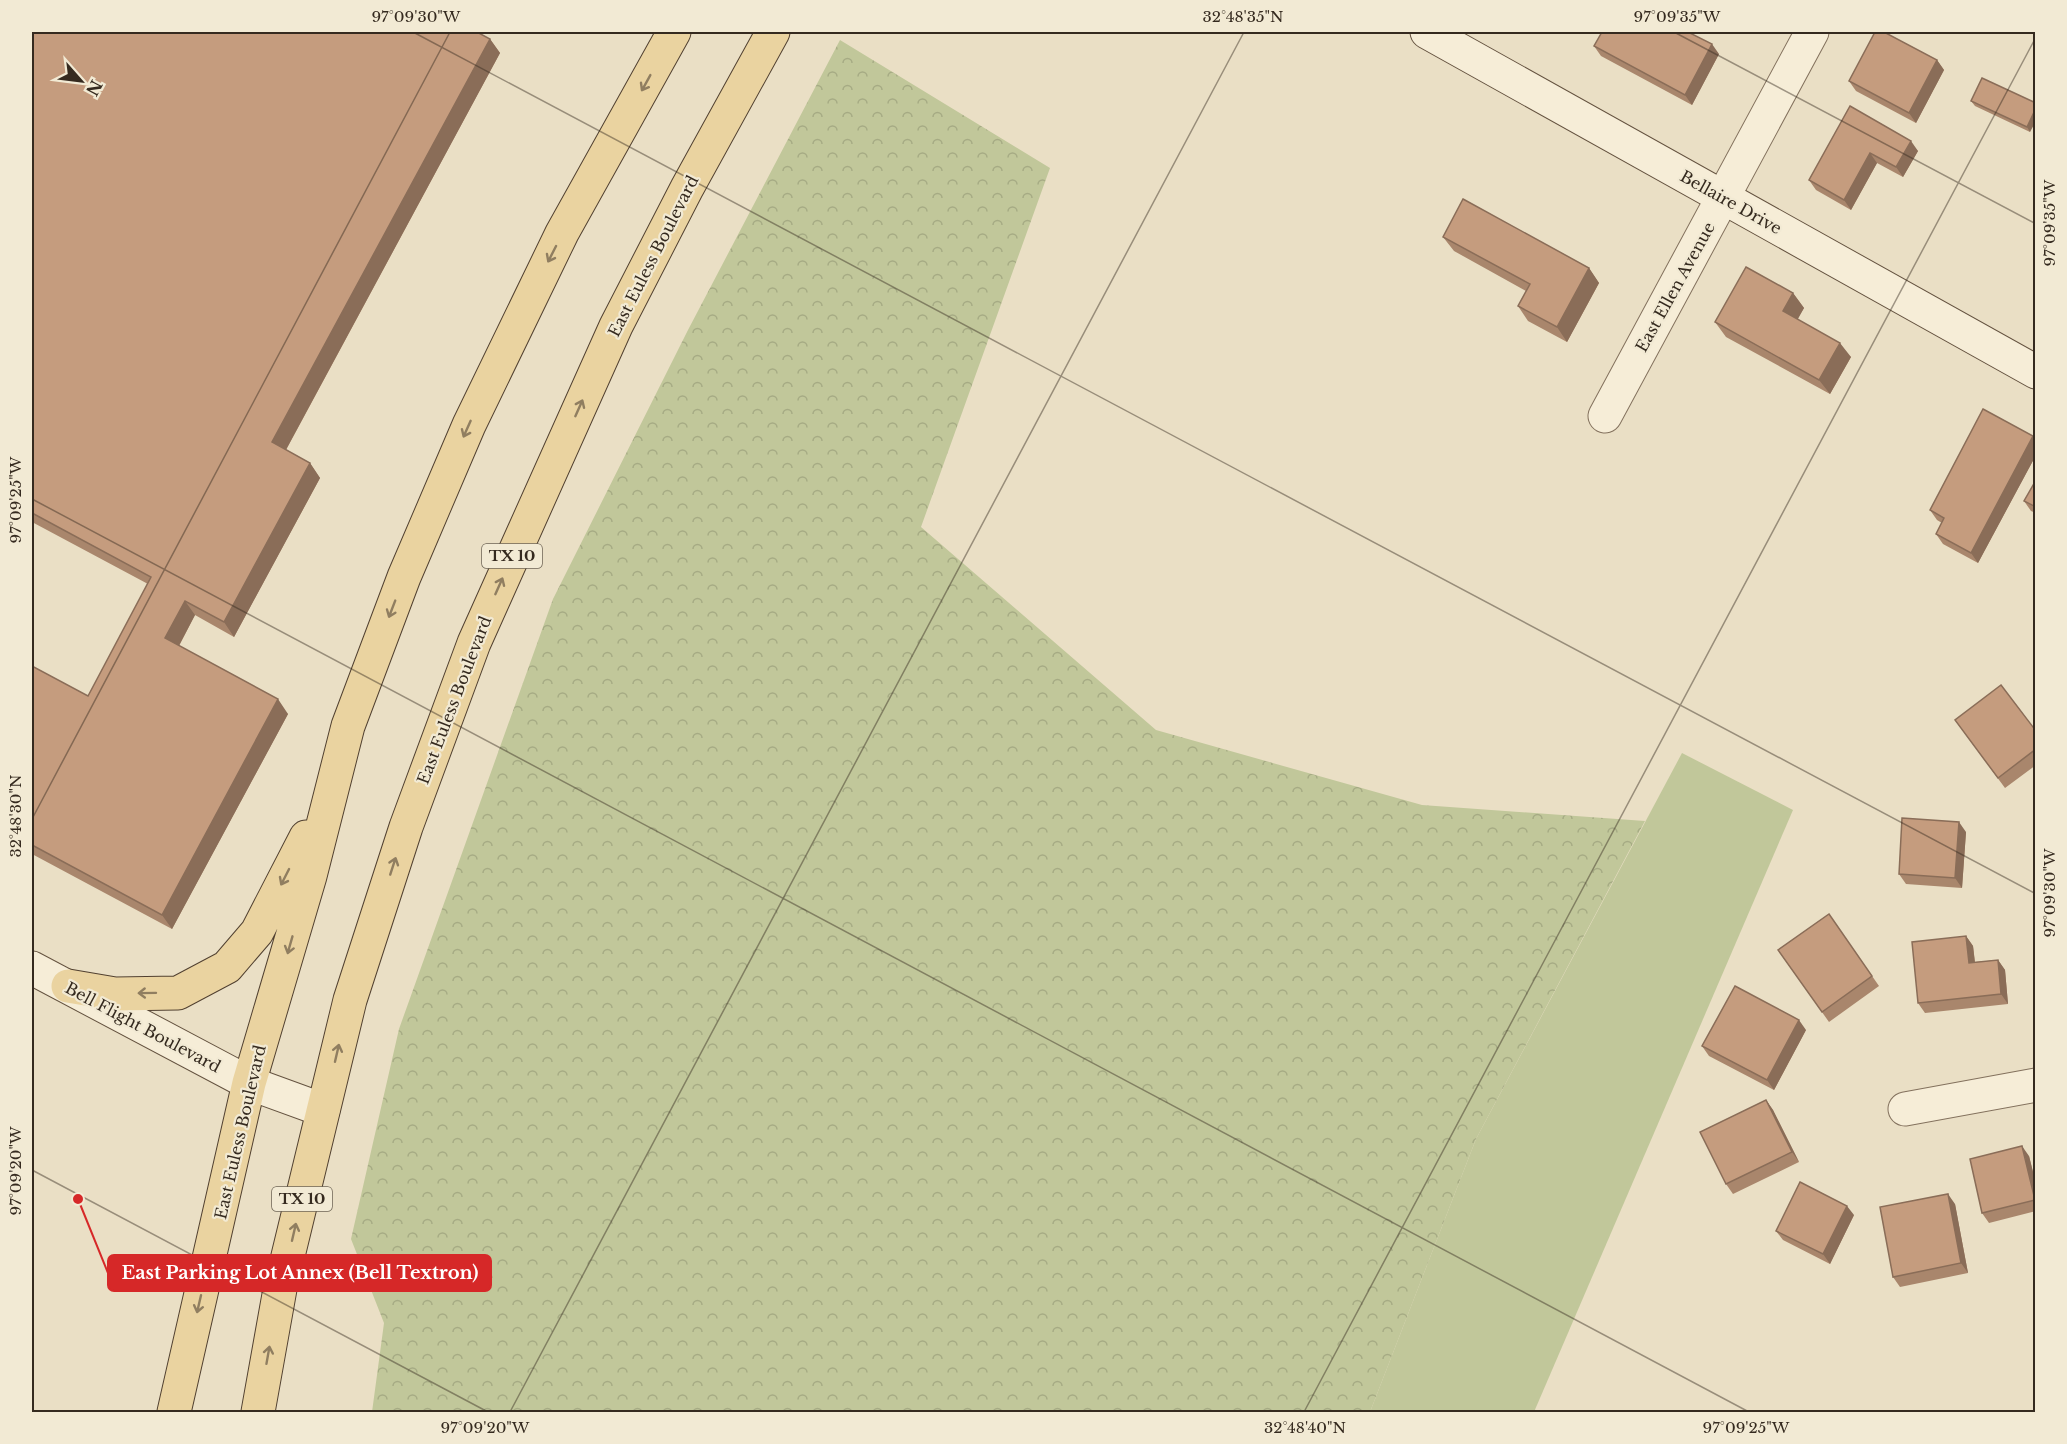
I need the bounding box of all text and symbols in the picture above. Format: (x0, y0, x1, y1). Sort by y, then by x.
text: 97°09'30"W (371, 7, 461, 26)
text: 32°48'35"N (1202, 7, 1284, 26)
text: 97°09'35"W (1634, 7, 1721, 26)
north arrow (51, 51, 111, 111)
one-way arrow (640, 74, 652, 91)
text: N (82, 77, 107, 99)
street label: Bellaire Drive (1677, 166, 1785, 238)
street label: East Euless Boulevard (604, 172, 703, 340)
text: 97°09'35"W (2040, 179, 2059, 266)
street label: East Ellen Avenue (1631, 219, 1719, 355)
one-way arrow (546, 244, 557, 262)
one-way arrow (574, 399, 585, 417)
one-way arrow (461, 420, 472, 438)
text: 97°09'25"W (6, 456, 25, 543)
road number: TX 10 (482, 544, 542, 568)
one-way arrow (494, 577, 505, 595)
one-way arrow (386, 599, 397, 618)
street label: East Euless Boulevard (413, 613, 495, 787)
text: 32°48'30"N (6, 774, 25, 858)
text: 97°09'30"W (2040, 848, 2059, 938)
one-way arrow (389, 857, 400, 876)
one-way arrow (279, 867, 291, 885)
one-way arrow (284, 935, 295, 954)
street label: Bell Flight Boulevard (62, 977, 224, 1077)
one-way arrow (137, 988, 157, 999)
street label: East Euless Boulevard (210, 1043, 270, 1221)
one-way arrow (331, 1044, 343, 1063)
text: 97°09'20"W (6, 1126, 25, 1216)
road number: TX 10 (272, 1187, 332, 1211)
one-way arrow (289, 1223, 300, 1242)
callout: East Parking Lot Annex (Bell Textron) (108, 1255, 491, 1291)
text: East Parking Lot Annex (Bell Textron) (121, 1262, 479, 1284)
one-way arrow (193, 1295, 205, 1314)
one-way arrow (263, 1346, 274, 1365)
text: 97°09'20"W (440, 1418, 530, 1437)
text: 32°48'40"N (1264, 1418, 1346, 1437)
text: 97°09'25"W (1703, 1418, 1790, 1437)

